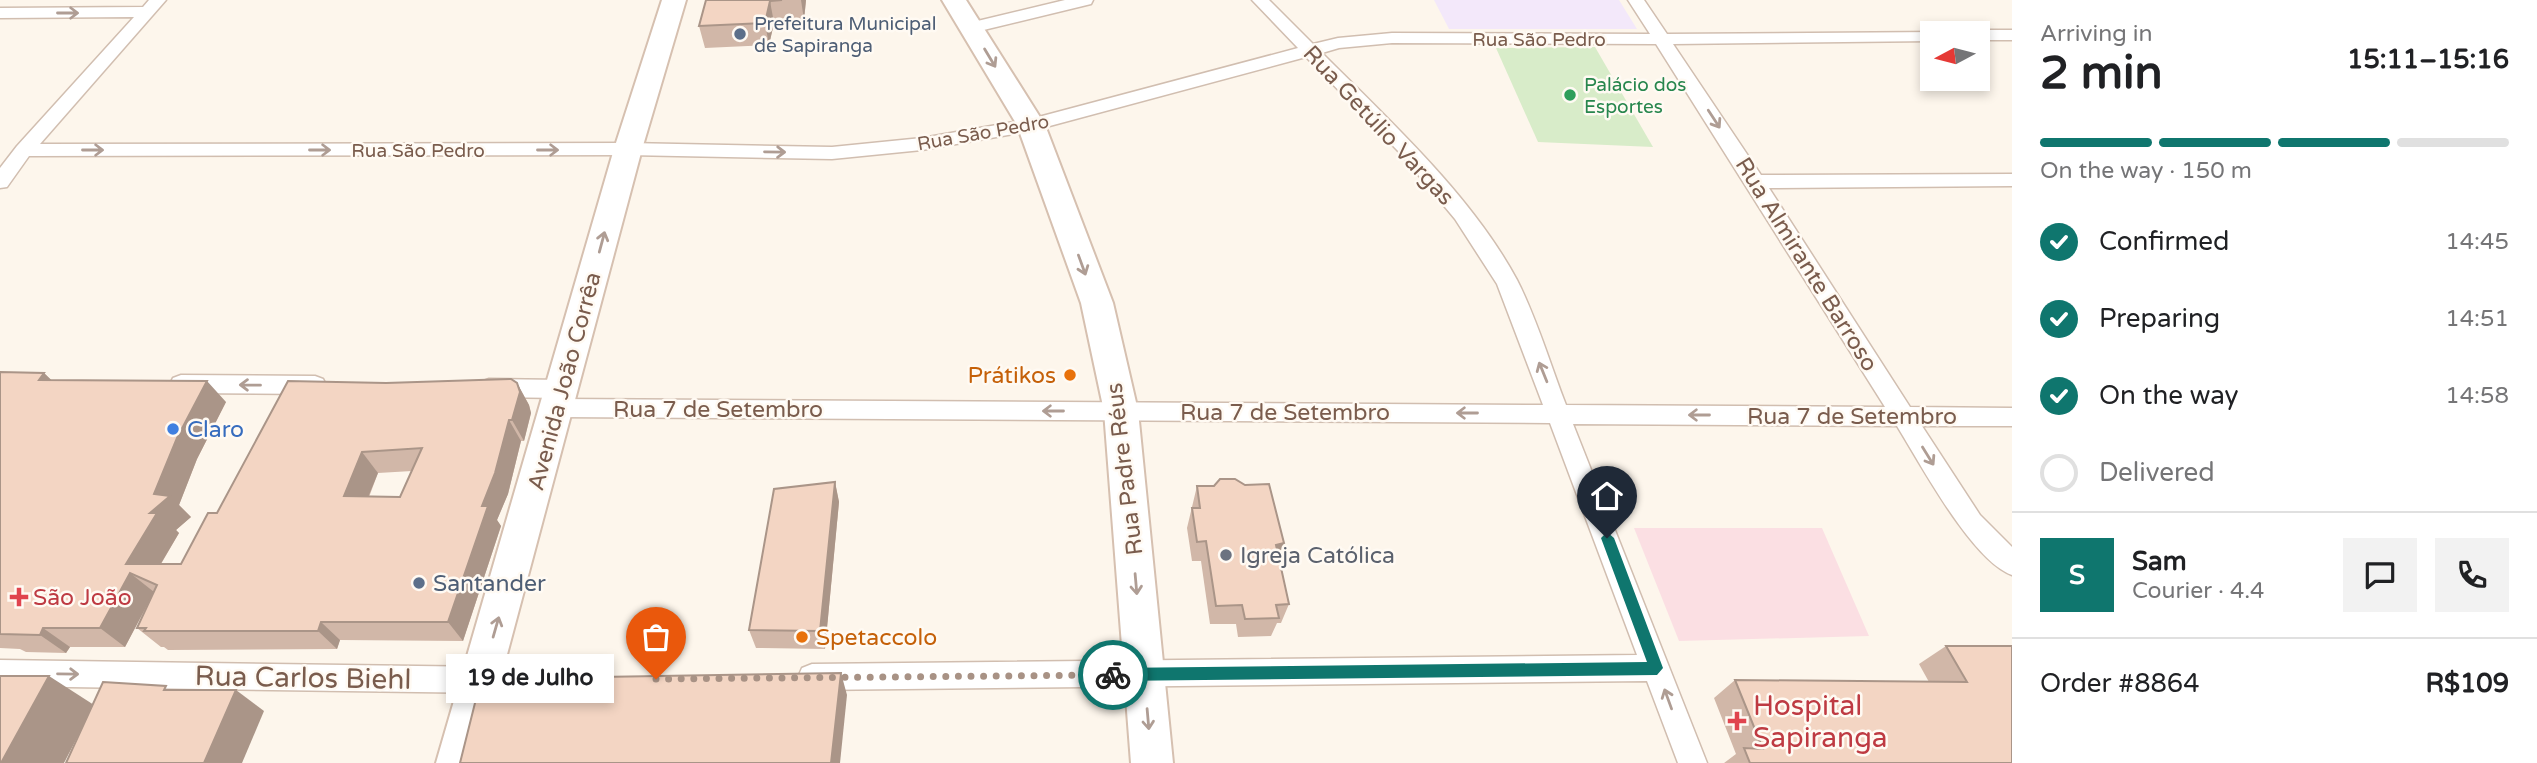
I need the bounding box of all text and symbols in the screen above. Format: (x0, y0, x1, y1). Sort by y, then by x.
one-way arrow (56, 6, 79, 19)
place label: Prefeitura Municipal de Sapiranga (754, 13, 937, 57)
text: Arriving in (2040, 20, 2153, 48)
north arrow (1920, 21, 1990, 91)
map controls (1920, 21, 1990, 91)
marker: Prefeitura Municipal de Sapiranga (732, 26, 748, 42)
street label: Rua São Pedro (1472, 29, 1606, 51)
street label: Rua Getúlio Vargas (1297, 40, 1460, 211)
text: 15:11–15:16 (2347, 44, 2509, 75)
text: 2 min (2040, 46, 2163, 101)
one-way arrow (983, 47, 997, 67)
place label: Palácio dos Esportes (1584, 74, 1686, 118)
marker: Palácio dos Esportes (1562, 87, 1578, 103)
one-way arrow (1706, 109, 1721, 128)
street label: Rua São Pedro (916, 111, 1051, 155)
street label: Rua São Pedro (351, 140, 485, 162)
one-way arrow (81, 143, 104, 157)
one-way arrow (308, 143, 331, 157)
one-way arrow (536, 143, 559, 157)
one-way arrow (763, 146, 786, 159)
street label: Rua Almirante Barroso (1729, 152, 1884, 377)
text: On the way · 150 m (2040, 157, 2252, 185)
icon: check (2040, 223, 2078, 261)
text: Confirmed (2099, 226, 2229, 257)
text: 14:45 (2445, 228, 2509, 256)
one-way arrow (597, 231, 610, 253)
one-way arrow (1077, 253, 1090, 275)
street label: Avenida João Corrêa (522, 269, 608, 494)
icon: check (2040, 300, 2078, 338)
text: Preparing (2099, 303, 2220, 334)
text: 14:51 (2445, 305, 2509, 333)
place label: Prátikos (967, 362, 1056, 390)
one-way arrow (1536, 362, 1549, 383)
marker: Prátikos (1062, 367, 1078, 383)
icon: check (2040, 377, 2078, 415)
one-way arrow (238, 378, 261, 392)
text: On the way (2099, 380, 2239, 411)
street label: Rua Padre Réus (1101, 381, 1149, 557)
text: 14:58 (2445, 382, 2509, 410)
street label: Rua 7 de Setembro (613, 396, 823, 424)
street label: Rua 7 de Setembro (1180, 399, 1390, 427)
street label: Rua 7 de Setembro (1747, 403, 1957, 431)
one-way arrow (1042, 404, 1065, 418)
one-way arrow (1456, 406, 1479, 420)
one-way arrow (1688, 408, 1711, 422)
place label: Claro (187, 416, 244, 444)
marker: Claro (165, 421, 181, 437)
one-way arrow (1921, 445, 1935, 465)
text: Delivered (2099, 457, 2215, 488)
pin (1577, 466, 1637, 538)
icon: home (1588, 477, 1626, 515)
button: chat (2343, 538, 2417, 612)
button: phone (2435, 538, 2509, 612)
place label: Igreja Católica (1240, 542, 1395, 570)
text: Sam (2132, 546, 2187, 577)
marker: Igreja Católica (1218, 547, 1234, 563)
text: S (2069, 560, 2085, 591)
place label: Santander (433, 570, 546, 598)
one-way arrow (1130, 572, 1143, 595)
marker: Santander (411, 575, 427, 591)
text: Courier · 4.4 (2132, 577, 2264, 605)
place label: São João (33, 584, 132, 612)
marker: São João (11, 589, 27, 605)
pin (626, 607, 686, 679)
one-way arrow (490, 616, 503, 638)
icon: bag (637, 618, 675, 656)
place label: Spetaccolo (816, 624, 937, 652)
marker: Spetaccolo (794, 629, 810, 645)
courier (1078, 640, 1148, 710)
callout: 19 de Julho (446, 654, 614, 704)
icon: bike (1094, 656, 1132, 694)
street label: Rua Carlos Biehl (194, 659, 412, 697)
text: 19 de Julho (467, 664, 593, 692)
one-way arrow (56, 667, 79, 680)
text: Order #8864 (2040, 668, 2200, 699)
text: R$109 (2425, 668, 2509, 699)
one-way arrow (1661, 688, 1673, 710)
place label: Hospital Sapiranga (1753, 689, 1888, 755)
one-way arrow (1142, 707, 1155, 729)
marker: Hospital Sapiranga (1727, 711, 1747, 731)

